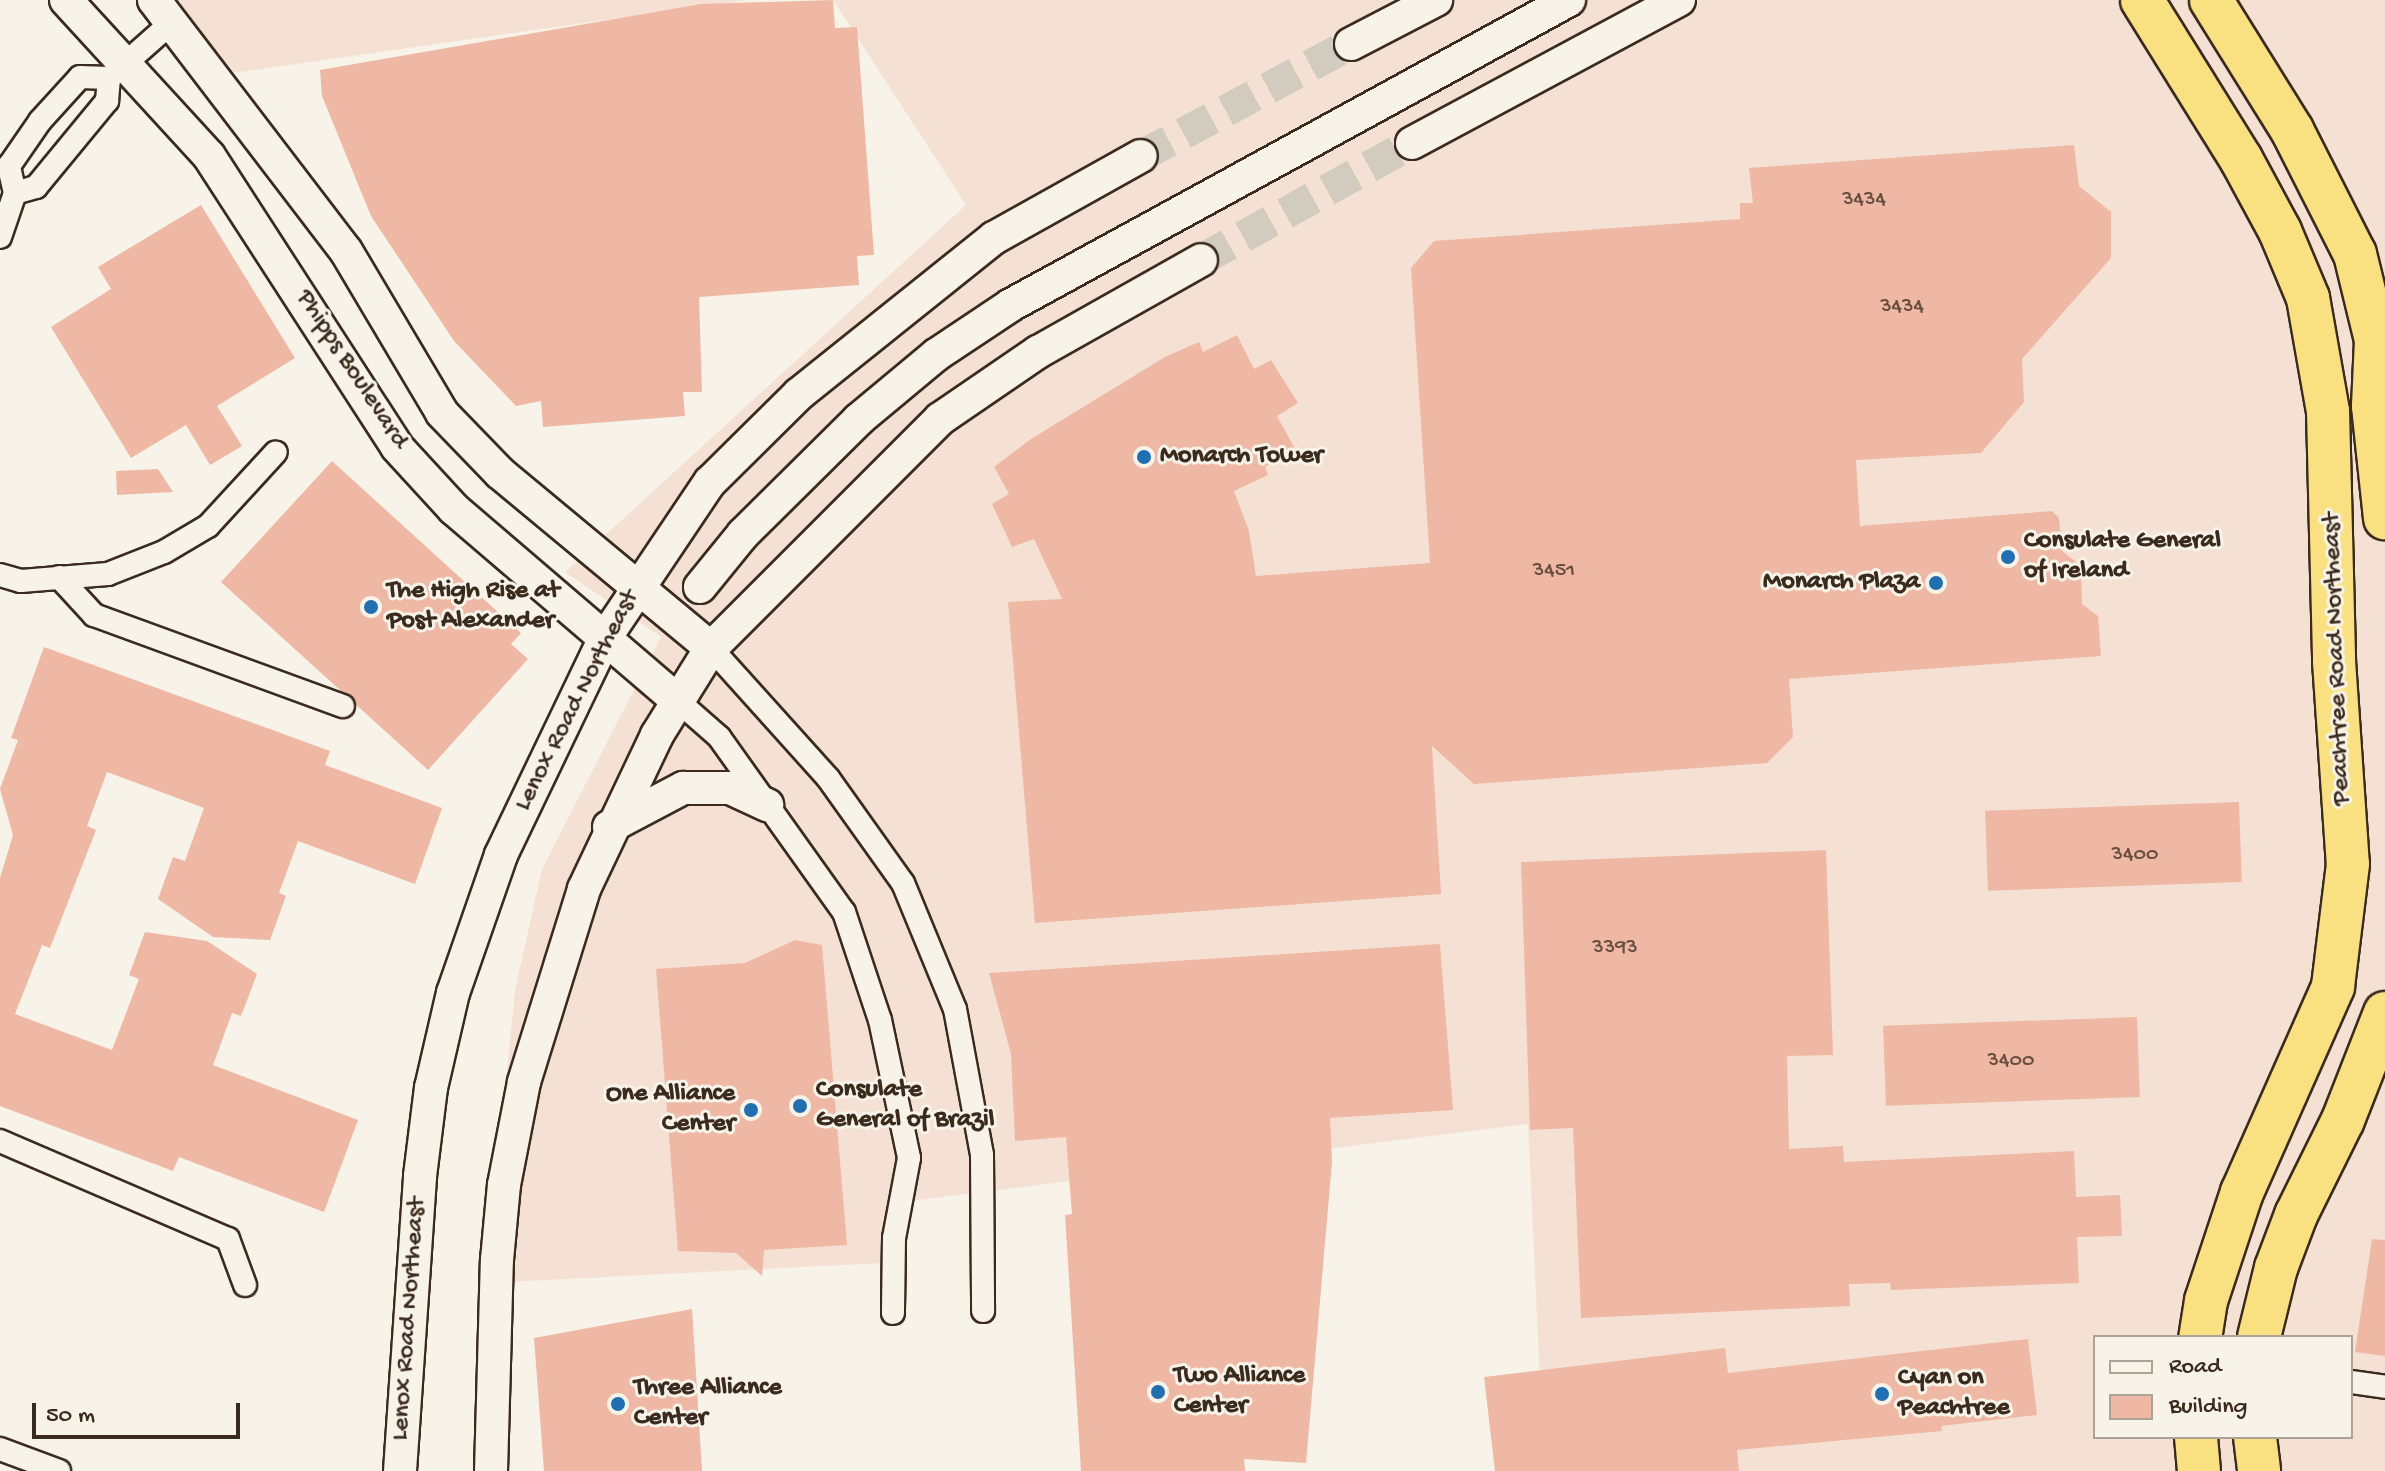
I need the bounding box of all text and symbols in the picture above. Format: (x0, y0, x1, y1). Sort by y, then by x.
house number: 3434 (1842, 188, 1886, 214)
street label: Phipps Boulevard (288, 284, 414, 456)
house number: 3434 (1880, 295, 1924, 321)
place label: Monarch Tower (1160, 441, 1323, 473)
marker: Monarch Tower (1135, 448, 1153, 466)
street label: Peachtree Road Northeast (2317, 512, 2359, 806)
place label: Consulate General of Ireland (2024, 526, 2221, 588)
marker: Consulate General of Ireland (1999, 548, 2017, 566)
house number: 3451 (1533, 559, 1575, 585)
place label: Monarch Plaza (1763, 567, 1920, 599)
marker: Monarch Plaza (1927, 574, 1945, 592)
place label: The High Rise at Post Alexander (387, 576, 559, 638)
street label: Lenox Road Northeast (509, 585, 647, 817)
marker: The High Rise at Post Alexander (362, 598, 380, 616)
house number: 3400 (2112, 843, 2158, 869)
house number: 3393 (1592, 936, 1638, 962)
house number: 3400 (1988, 1049, 2034, 1075)
place label: Consulate General of Brazil (816, 1075, 994, 1136)
place label: One Alliance Center (606, 1079, 735, 1140)
marker: Consulate General of Brazil (791, 1097, 809, 1115)
marker: One Alliance Center (742, 1101, 760, 1119)
street label: Lenox Road Northeast (386, 1196, 434, 1442)
legend (2093, 1335, 2353, 1439)
text: Road (2169, 1353, 2221, 1382)
place label: Two Alliance Center (1174, 1361, 1305, 1422)
place label: Cyan on Peachtree (1898, 1363, 2010, 1424)
place label: Three Alliance Center (634, 1373, 782, 1434)
marker: Two Alliance Center (1149, 1383, 1167, 1401)
marker: Cyan on Peachtree (1873, 1385, 1891, 1403)
scale bar (36, 1387, 244, 1437)
text: Building (2169, 1393, 2247, 1422)
marker: Three Alliance Center (609, 1395, 627, 1413)
text: 50 m (46, 1402, 95, 1431)

